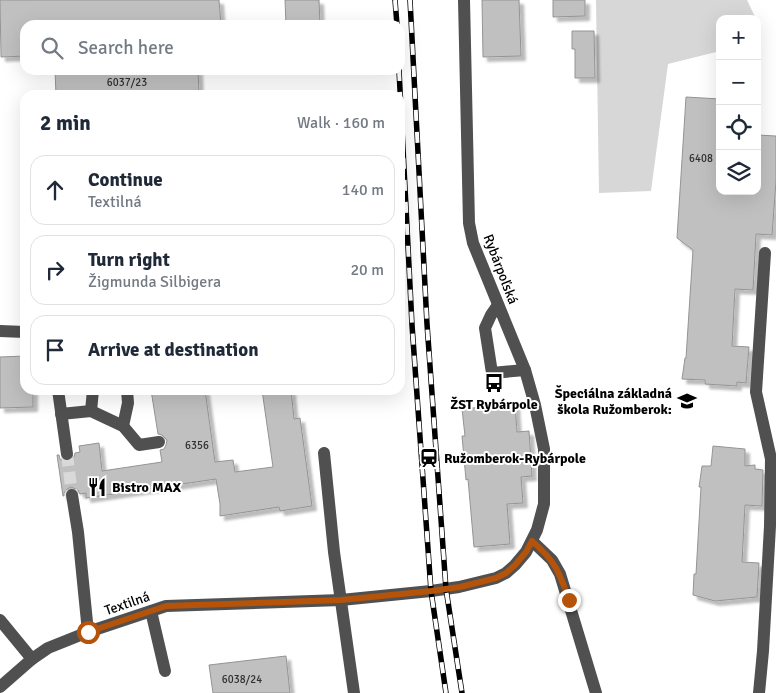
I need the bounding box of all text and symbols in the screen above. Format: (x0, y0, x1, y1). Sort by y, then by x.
map controls (716, 15, 761, 195)
button: + (716, 15, 761, 60)
search box (20, 20, 405, 75)
icon: search (38, 34, 66, 62)
text: Search here (78, 36, 174, 60)
button: − (716, 60, 761, 105)
house number: 6037/23 (107, 76, 147, 89)
button: locate (716, 105, 761, 150)
text: 2 min (40, 110, 91, 136)
text: Walk · 160 m (297, 113, 385, 133)
button: layers (716, 150, 761, 195)
house number: 6408 (689, 152, 713, 165)
text: Continue (88, 168, 163, 192)
icon: ahead (41, 176, 69, 204)
text: 140 m (342, 180, 384, 200)
text: Textilná (88, 192, 142, 212)
street label: Rybárpoľská (479, 232, 522, 307)
text: Turn right (88, 248, 170, 272)
icon: right (41, 256, 69, 284)
text: 20 m (350, 260, 384, 280)
text: Žigmunda Silbigera (88, 272, 221, 292)
icon: arrive (41, 336, 69, 364)
text: Arrive at destination (88, 338, 259, 362)
bus stop icon: ŽST Rybárpole (483, 372, 505, 394)
place label: Špeciálna základná škola Ružomberok: (555, 385, 672, 418)
school or university icon: Špeciálna základná škola Ružomberok: (676, 390, 698, 412)
place label: ŽST Rybárpole (450, 396, 538, 413)
house number: 6356 (185, 439, 209, 452)
station icon: Ružomberok-Rybárpole (418, 447, 440, 469)
place label: Ružomberok-Rybárpole (444, 450, 586, 467)
restaurant icon: Bistro MAX (86, 476, 108, 498)
place label: Bistro MAX (112, 479, 182, 496)
street label: Textilná (102, 588, 152, 619)
route end (558, 589, 581, 612)
route start (77, 621, 100, 644)
house number: 6038/24 (222, 673, 262, 686)

